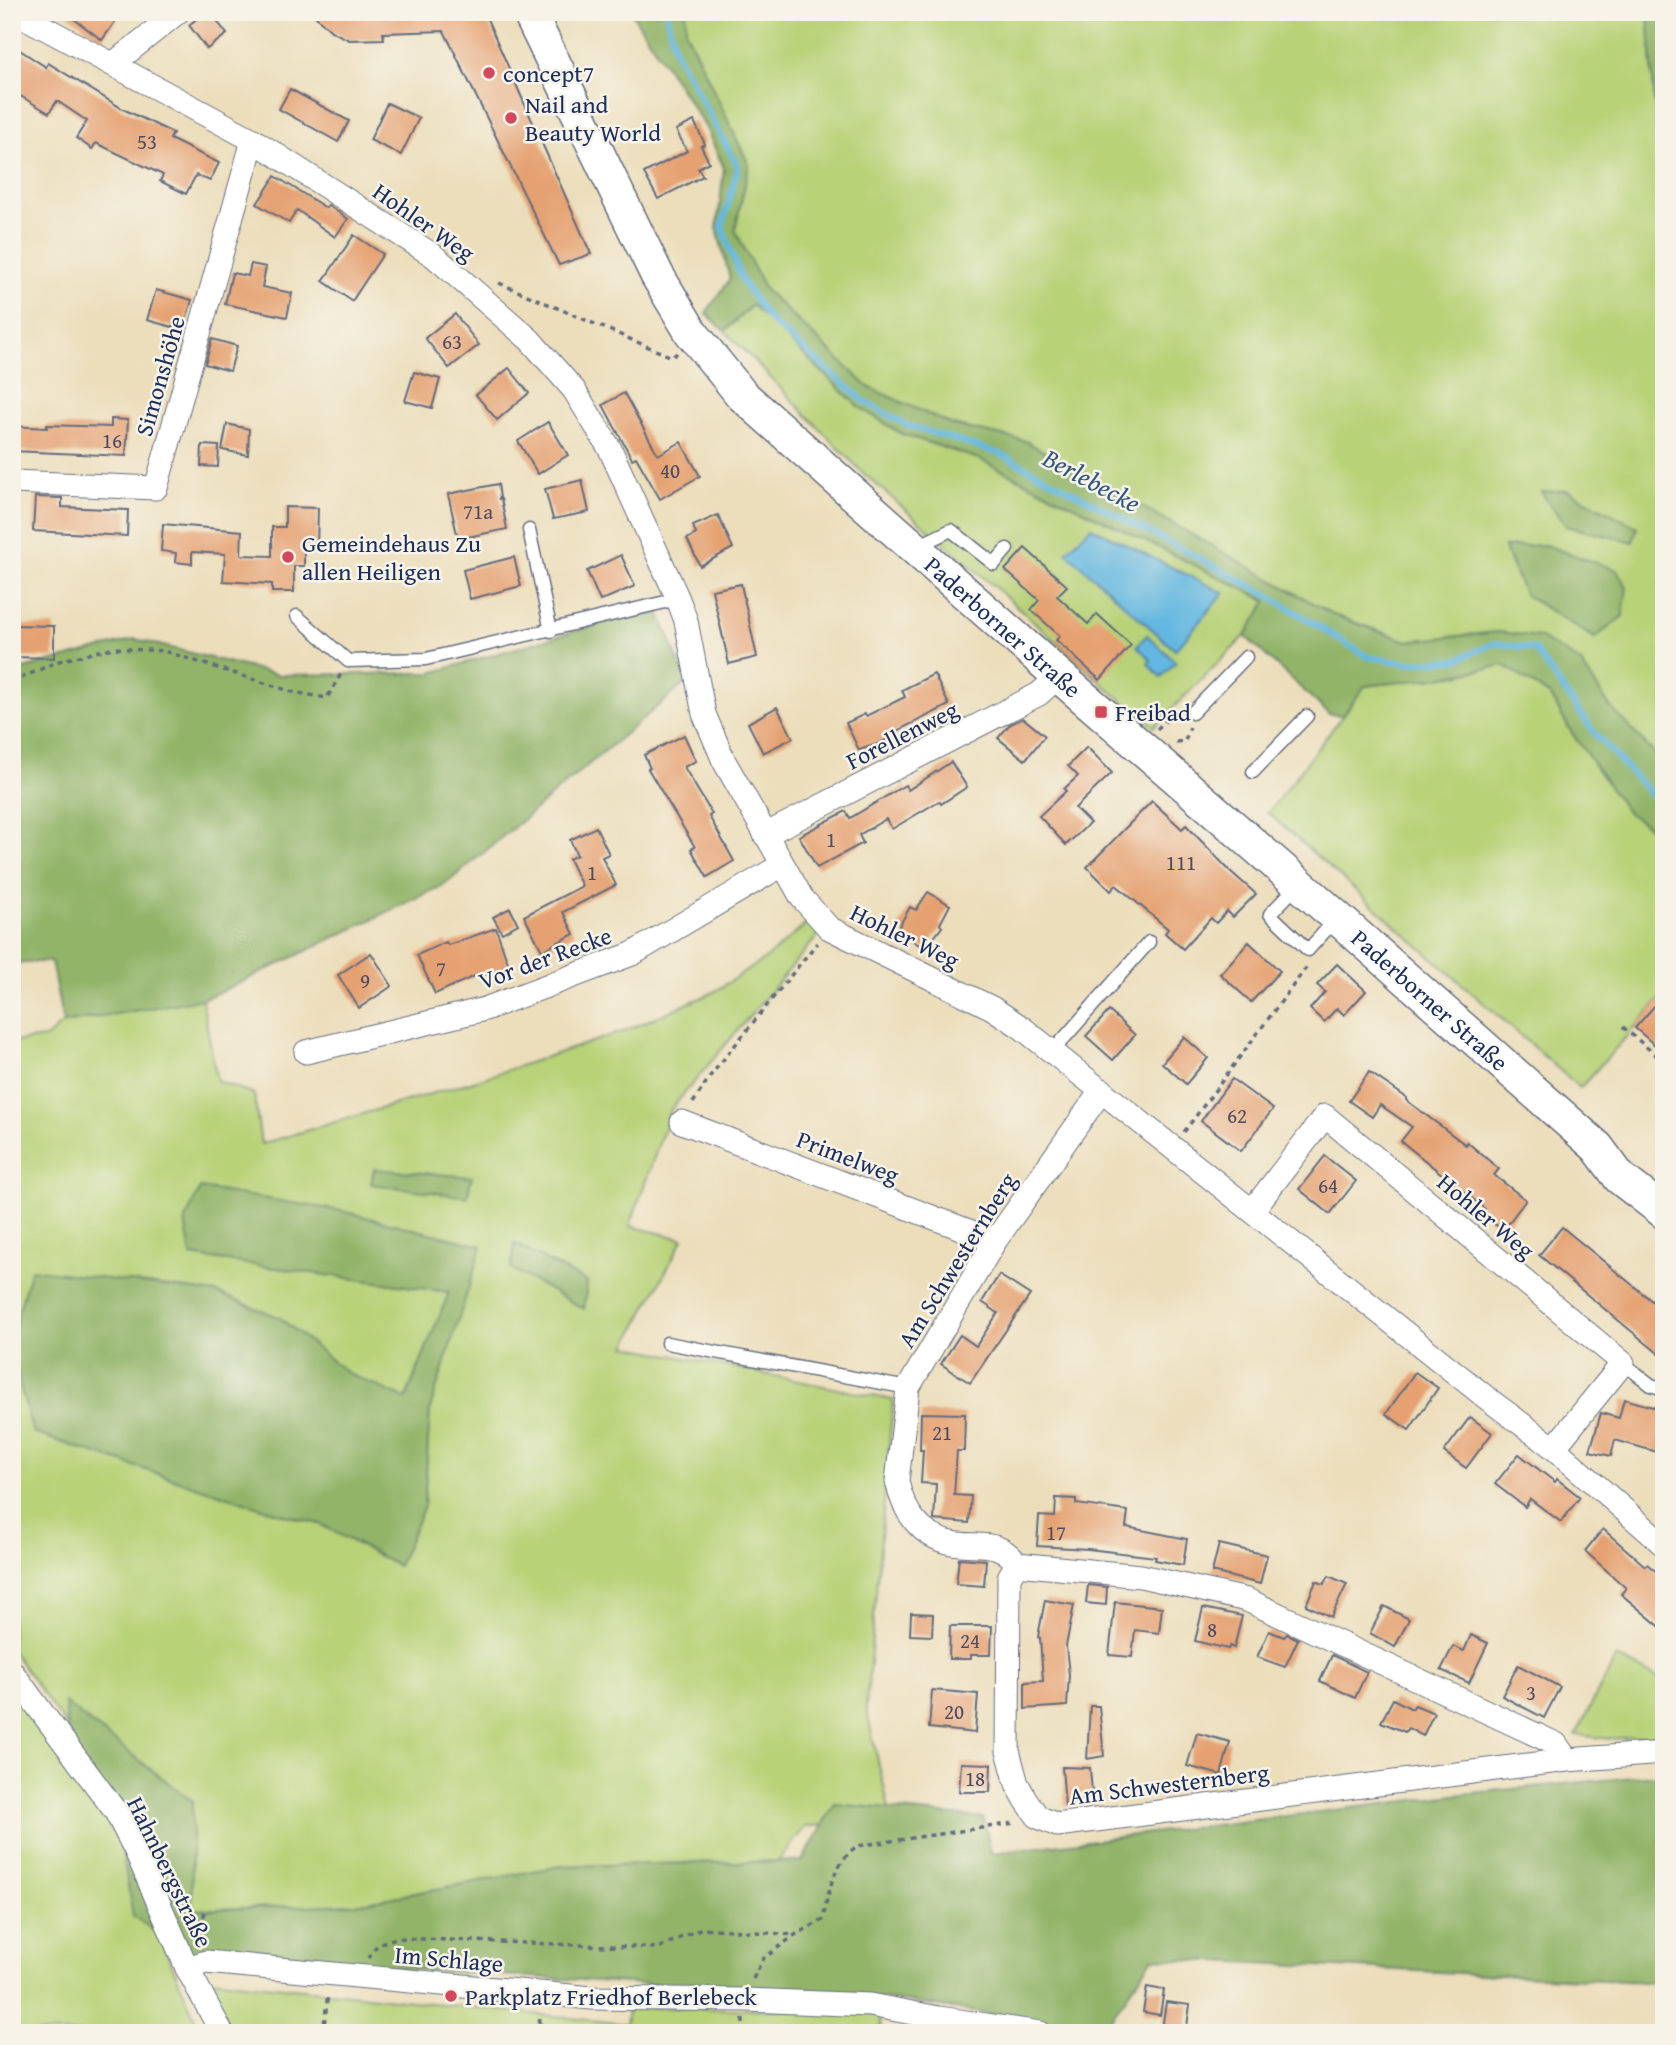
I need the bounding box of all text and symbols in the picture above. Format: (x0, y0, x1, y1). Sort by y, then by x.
place label: concept7 (503, 56, 594, 91)
marker: concept7 (481, 65, 497, 81)
place label: Nail and Beauty World (525, 87, 661, 150)
marker: Nail and Beauty World (503, 110, 519, 126)
house number: 53 (137, 126, 157, 157)
street label: Hohler Weg (366, 174, 482, 270)
street label: Simonshöhe (126, 312, 194, 440)
house number: 63 (442, 326, 462, 357)
house number: 16 (102, 425, 122, 456)
water label: Berlebecke (1035, 438, 1148, 522)
house number: 40 (660, 455, 680, 486)
house number: 71a (463, 496, 493, 527)
place label: Gemeindehaus Zu allen Heiligen (302, 526, 481, 589)
street label: Paderborner Straße (917, 547, 1089, 706)
marker: Gemeindehaus Zu allen Heiligen (280, 549, 296, 565)
street label: Forellenweg (840, 692, 964, 778)
place label: Freibad (1115, 695, 1191, 730)
marker: Freibad (1093, 704, 1109, 720)
house number: 1 (826, 824, 836, 855)
house number: 111 (1166, 847, 1196, 878)
house number: 1 (587, 857, 597, 888)
street label: Hohler Weg (845, 895, 966, 978)
street label: Vor der Recke (474, 918, 616, 998)
street label: Paderborner Straße (1344, 921, 1516, 1079)
house number: 7 (436, 953, 446, 984)
house number: 9 (360, 965, 370, 996)
house number: 62 (1227, 1100, 1247, 1131)
street label: Primelweg (792, 1122, 904, 1193)
street label: Hohler Weg (1430, 1165, 1542, 1267)
street label: Am Schwesternberg (889, 1166, 1025, 1354)
house number: 64 (1318, 1170, 1338, 1201)
house number: 21 (932, 1417, 952, 1448)
house number: 17 (1046, 1517, 1066, 1548)
house number: 8 (1207, 1614, 1217, 1645)
house number: 24 (960, 1625, 980, 1656)
house number: 3 (1526, 1677, 1536, 1708)
house number: 20 (944, 1696, 964, 1727)
street label: Am Schwesternberg (1067, 1754, 1271, 1814)
house number: 18 (965, 1763, 985, 1794)
street label: Hahnbergstraße (118, 1791, 222, 1953)
street label: Im Schlage (393, 1937, 505, 1981)
place label: Parkplatz Friedhof Berlebeck (465, 1979, 757, 2014)
marker: Parkplatz Friedhof Berlebeck (443, 1988, 459, 2004)

